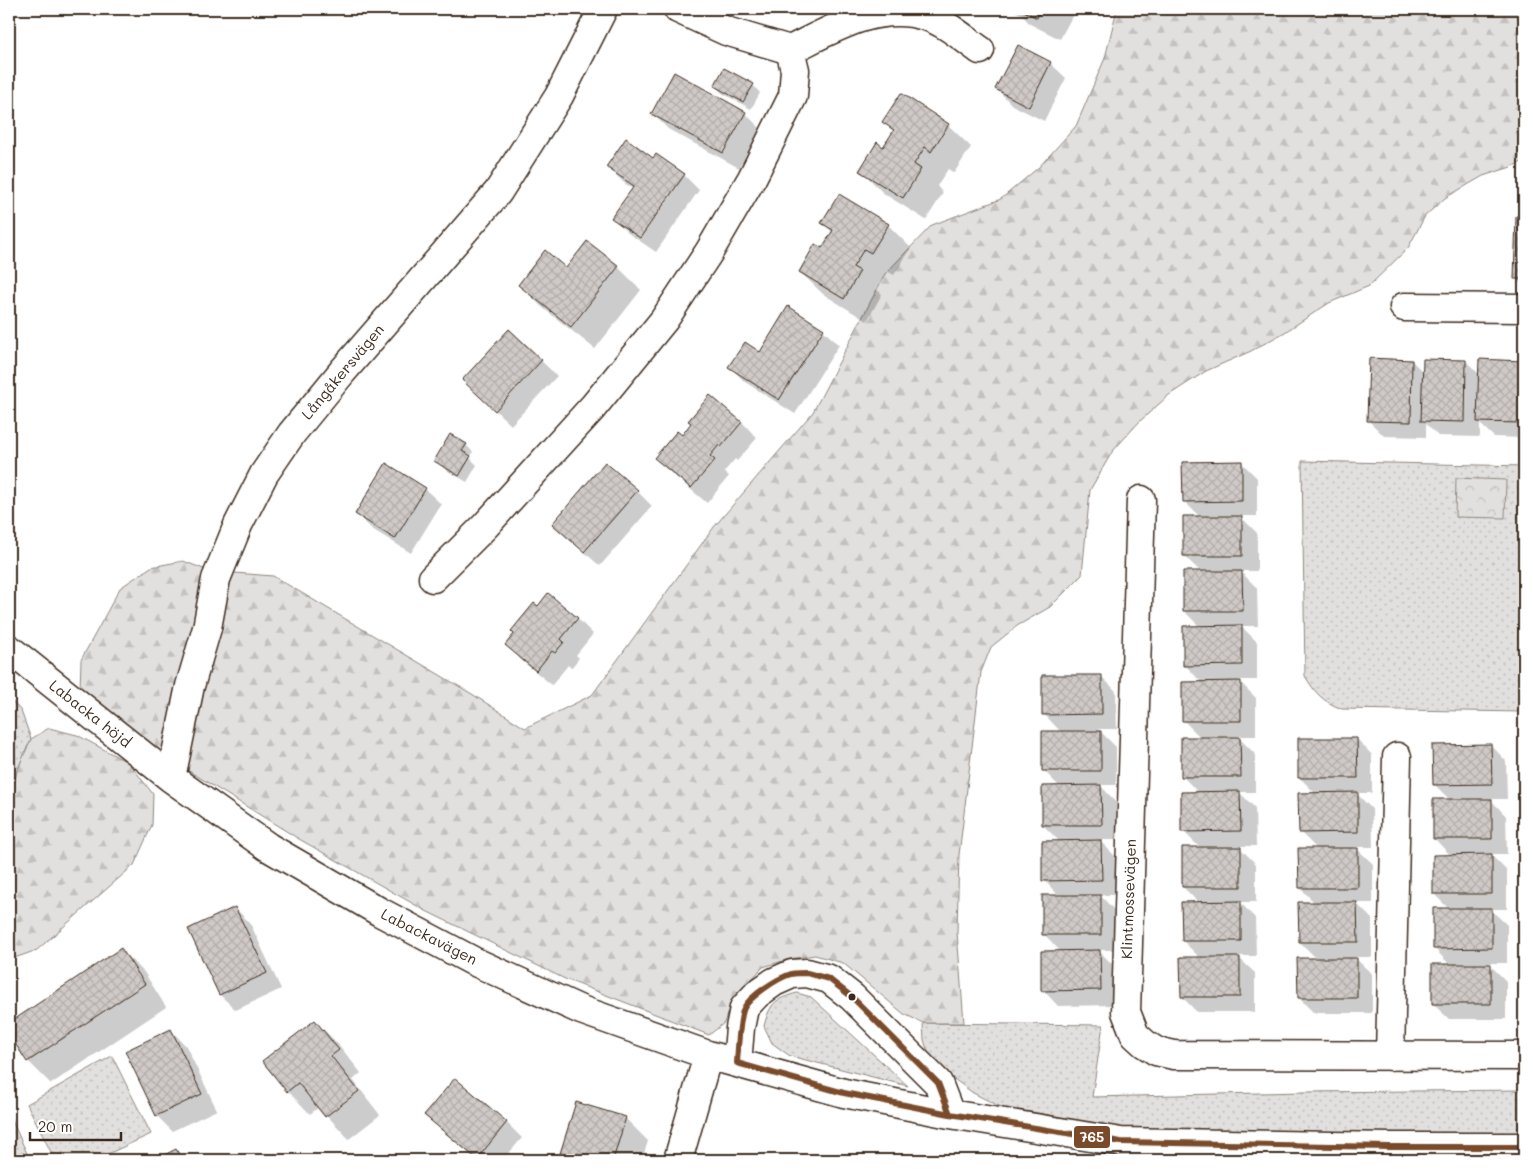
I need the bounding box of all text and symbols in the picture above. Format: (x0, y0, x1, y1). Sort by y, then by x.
street label: Långåkersvägen (296, 319, 388, 423)
street label: Labacka höjd (45, 675, 136, 752)
street label: Klintmossevägen (1116, 839, 1140, 959)
street label: Labackavägen (378, 903, 481, 969)
unlabelled marker (847, 992, 857, 1002)
scale bar (30, 1109, 121, 1141)
text: 20 m (38, 1116, 72, 1136)
line badge: 765 (1073, 1125, 1111, 1149)
text: 765 (1080, 1127, 1104, 1146)

